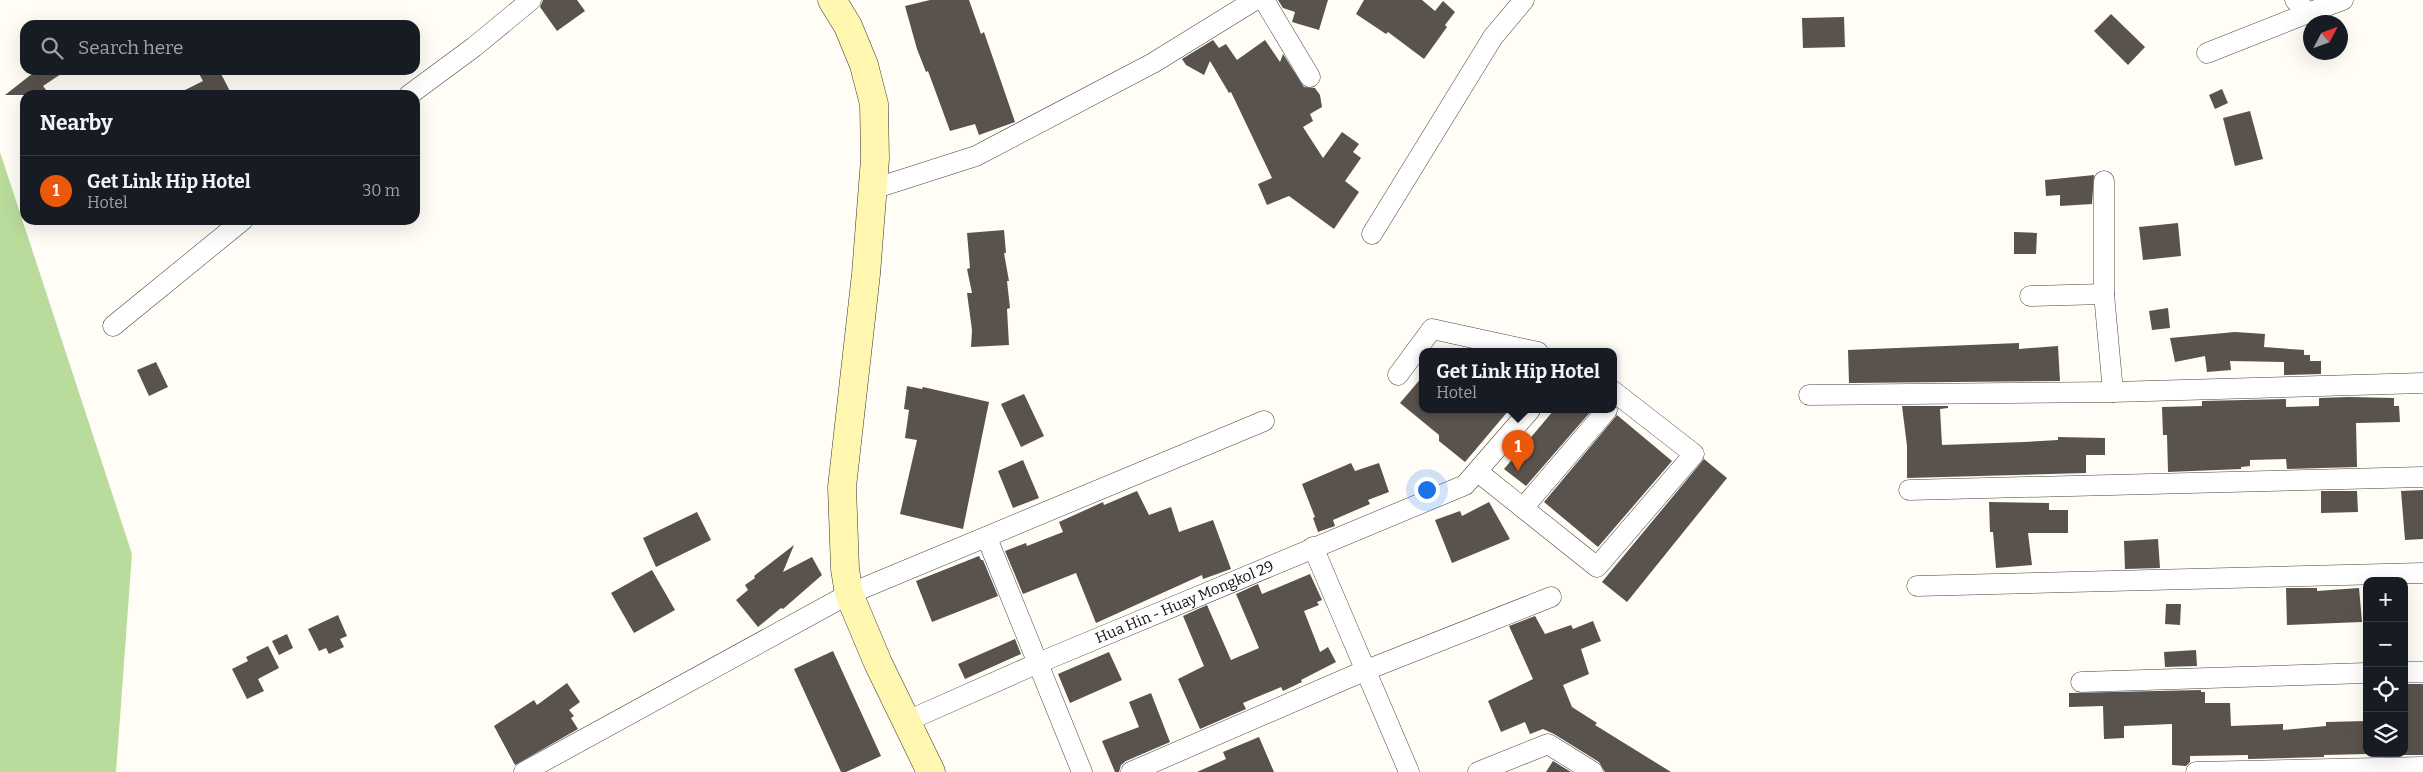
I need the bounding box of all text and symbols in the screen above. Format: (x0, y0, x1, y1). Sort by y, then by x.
north arrow (2303, 15, 2348, 60)
search box (20, 20, 420, 75)
icon: search (38, 34, 66, 62)
text: Search here (78, 36, 183, 59)
text: Nearby (40, 110, 113, 136)
text: Get Link Hip Hotel (87, 170, 251, 193)
text: 1 (53, 181, 59, 200)
text: 30 m (362, 181, 400, 200)
text: Hotel (87, 193, 128, 212)
popup (1419, 348, 1617, 413)
text: Get Link Hip Hotel (1436, 360, 1600, 383)
text: Hotel (1436, 383, 1477, 402)
pin: 1 (1502, 430, 1534, 471)
your location (1414, 477, 1440, 503)
street label: Hua Hin - Huay Mongkol 29 (1093, 557, 1276, 647)
map controls (2363, 577, 2408, 757)
button: + (2363, 577, 2408, 622)
button: − (2363, 622, 2408, 667)
button: locate (2363, 667, 2408, 712)
button: layers (2363, 712, 2408, 757)

